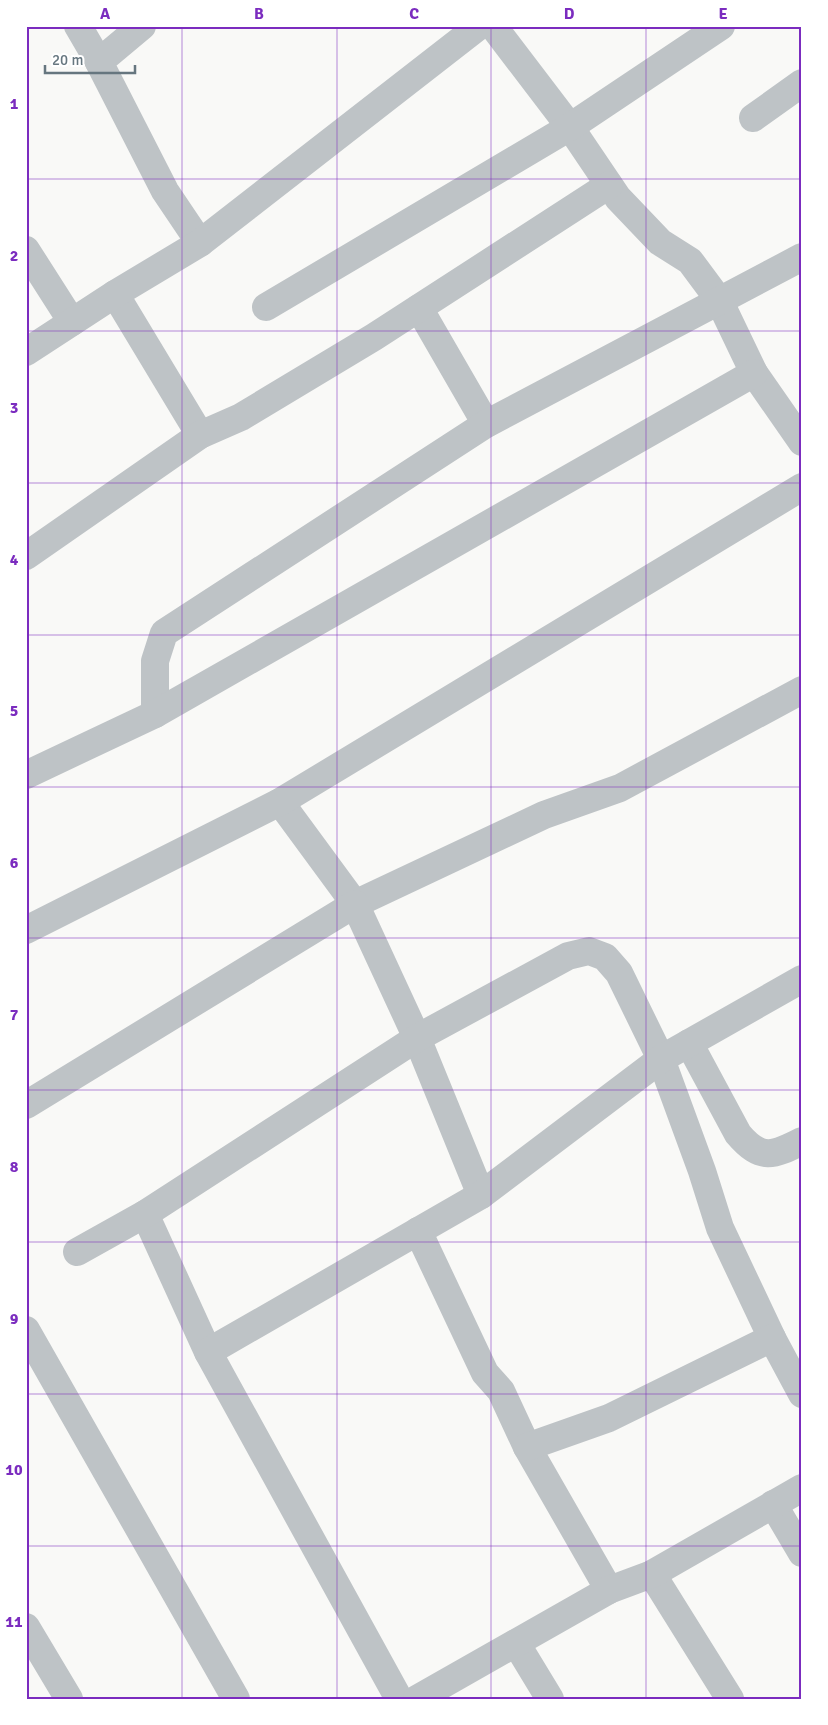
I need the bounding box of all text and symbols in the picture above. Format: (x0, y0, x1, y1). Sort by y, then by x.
text: A (100, 4, 111, 24)
text: B (254, 4, 264, 24)
text: C (409, 4, 419, 24)
text: D (564, 4, 575, 24)
text: E (718, 4, 728, 24)
scale bar (45, 42, 135, 74)
text: 20 m (52, 51, 83, 69)
text: 1 (10, 94, 19, 114)
text: 2 (10, 246, 18, 266)
text: 3 (10, 398, 18, 418)
text: 4 (10, 550, 19, 570)
text: 5 (10, 701, 18, 721)
text: 6 (10, 853, 19, 873)
text: 7 (10, 1005, 19, 1025)
text: 8 (10, 1157, 19, 1177)
text: 9 (10, 1309, 19, 1329)
text: 10 (5, 1460, 23, 1480)
text: 11 (5, 1612, 23, 1632)

